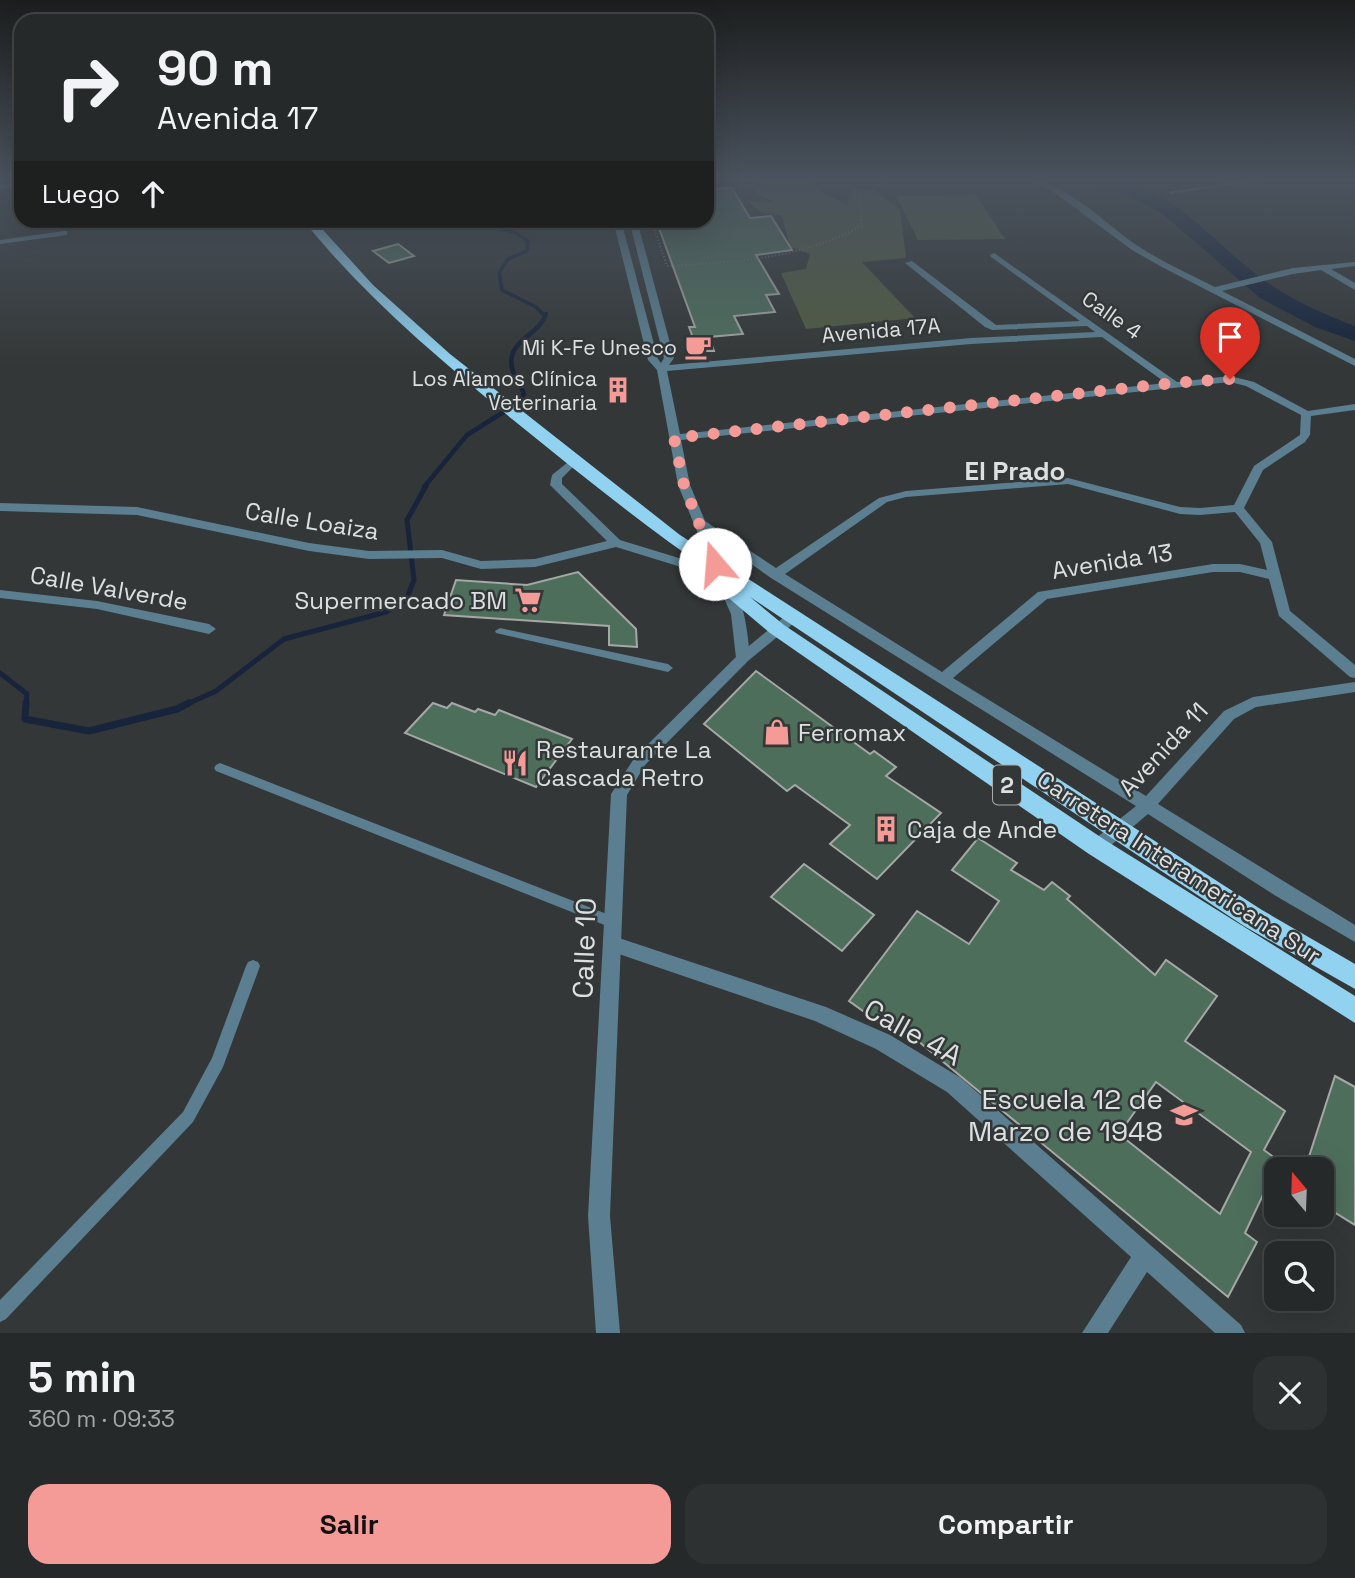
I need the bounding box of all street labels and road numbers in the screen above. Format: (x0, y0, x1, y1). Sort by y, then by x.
street label: Calle 4 (1077, 285, 1147, 345)
street label: Avenida 17A (821, 311, 941, 349)
street label: Calle Loaiza (243, 495, 381, 547)
street label: Avenida 13 (1049, 536, 1175, 586)
street label: Calle Valverde (28, 559, 190, 617)
street label: Avenida 11 (1112, 695, 1214, 803)
street label: Carretera Interamericana Sur (1031, 763, 1327, 971)
road number: 2 (993, 765, 1021, 804)
street label: Calle 10 (564, 897, 604, 999)
street label: Calle 4A (858, 990, 968, 1074)

